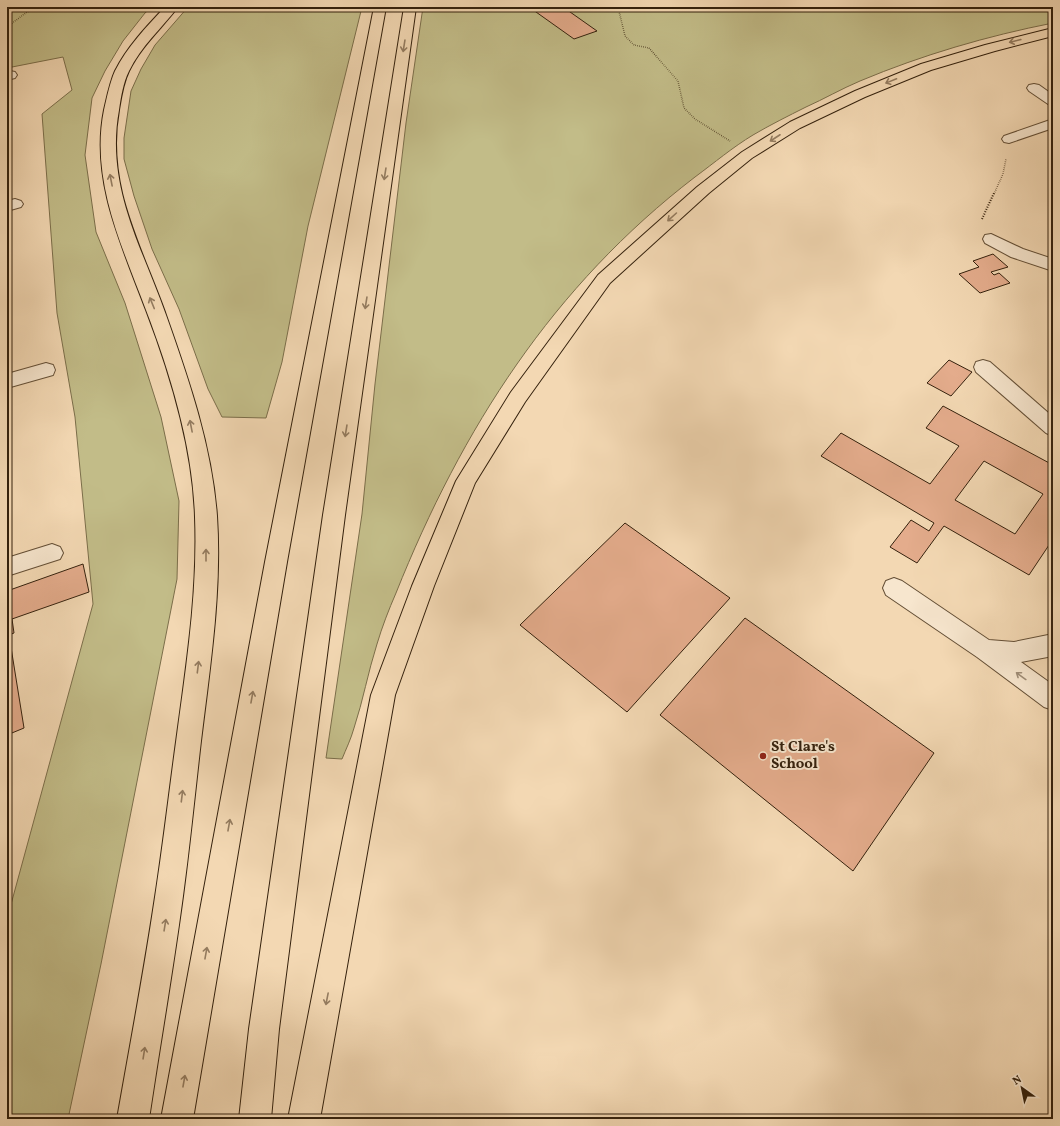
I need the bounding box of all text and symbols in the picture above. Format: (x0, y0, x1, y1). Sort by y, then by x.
one-way arrow (1009, 38, 1022, 46)
one-way arrow (400, 39, 408, 52)
one-way arrow (886, 78, 898, 85)
one-way arrow (770, 134, 781, 142)
one-way arrow (381, 167, 389, 180)
one-way arrow (107, 173, 115, 186)
one-way arrow (667, 213, 678, 222)
one-way arrow (361, 296, 369, 309)
one-way arrow (148, 297, 156, 309)
one-way arrow (187, 420, 195, 433)
one-way arrow (342, 424, 350, 437)
one-way arrow (202, 549, 210, 562)
one-way arrow (194, 661, 201, 674)
one-way arrow (1016, 672, 1027, 681)
one-way arrow (248, 691, 256, 704)
place label: St Clare's School (771, 737, 835, 775)
marker: St Clare's School (758, 751, 768, 761)
one-way arrow (178, 790, 186, 803)
one-way arrow (225, 819, 233, 832)
one-way arrow (161, 918, 169, 931)
one-way arrow (203, 947, 211, 960)
one-way arrow (323, 992, 331, 1005)
one-way arrow (140, 1047, 148, 1060)
north arrow (1002, 1068, 1042, 1108)
text: N (1010, 1072, 1025, 1089)
one-way arrow (180, 1074, 188, 1087)

